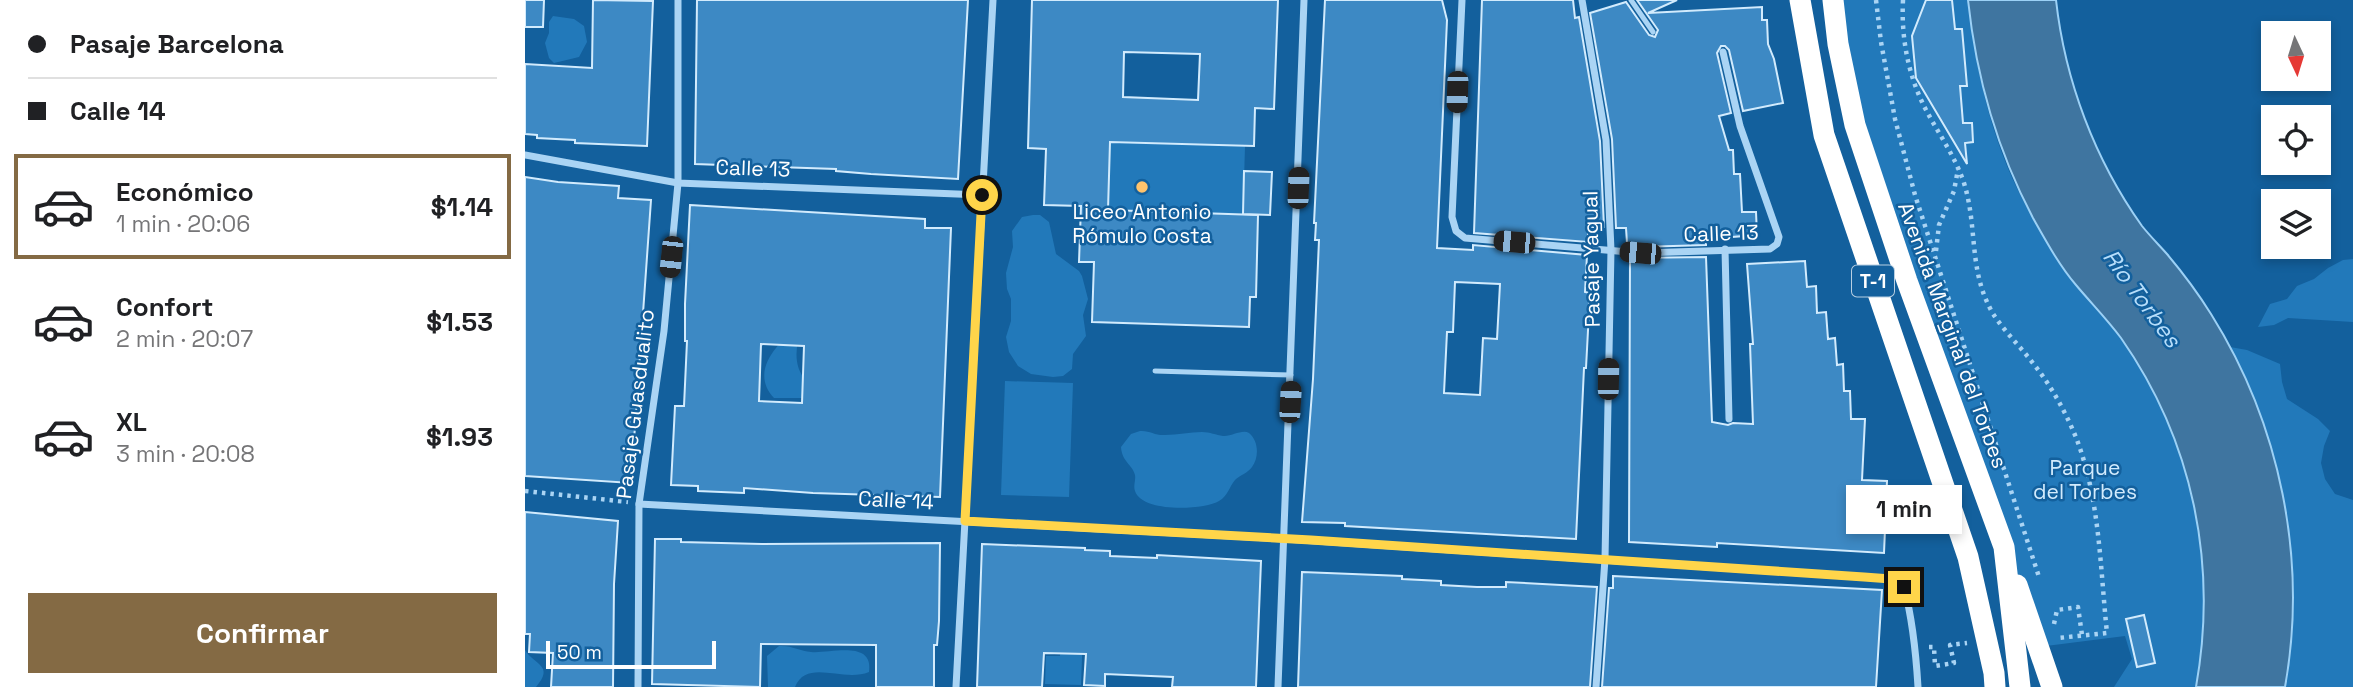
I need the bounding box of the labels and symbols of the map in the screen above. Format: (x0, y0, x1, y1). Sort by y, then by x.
north arrow (2261, 21, 2331, 91)
car (1446, 71, 1469, 113)
street label: Calle 13 (715, 153, 791, 183)
car (1287, 167, 1310, 209)
route start (966, 179, 998, 211)
marker: Liceo Antonio Rómulo Costa (1134, 179, 1150, 195)
street label: Pasaje Yagual (1576, 190, 1606, 328)
place label: Liceo Antonio Rómulo Costa (1072, 198, 1212, 249)
street label: Avenida Marginal del Torbes (1892, 198, 2014, 472)
street label: Calle 13 (1683, 218, 1759, 248)
car (1493, 230, 1536, 254)
car (659, 235, 684, 279)
car (1619, 241, 1662, 265)
water label: Río Torbes (2096, 243, 2188, 354)
road number: T-1 (1852, 266, 1894, 296)
street label: Pasaje Guasdualito (610, 307, 660, 501)
car (1598, 358, 1619, 400)
car (1279, 380, 1302, 424)
park label: Parque del Torbes (2033, 454, 2137, 505)
street label: Calle 14 (858, 485, 934, 515)
callout: 1 min (1846, 486, 1962, 534)
route end (1888, 571, 1920, 603)
scale bar (546, 638, 716, 670)

